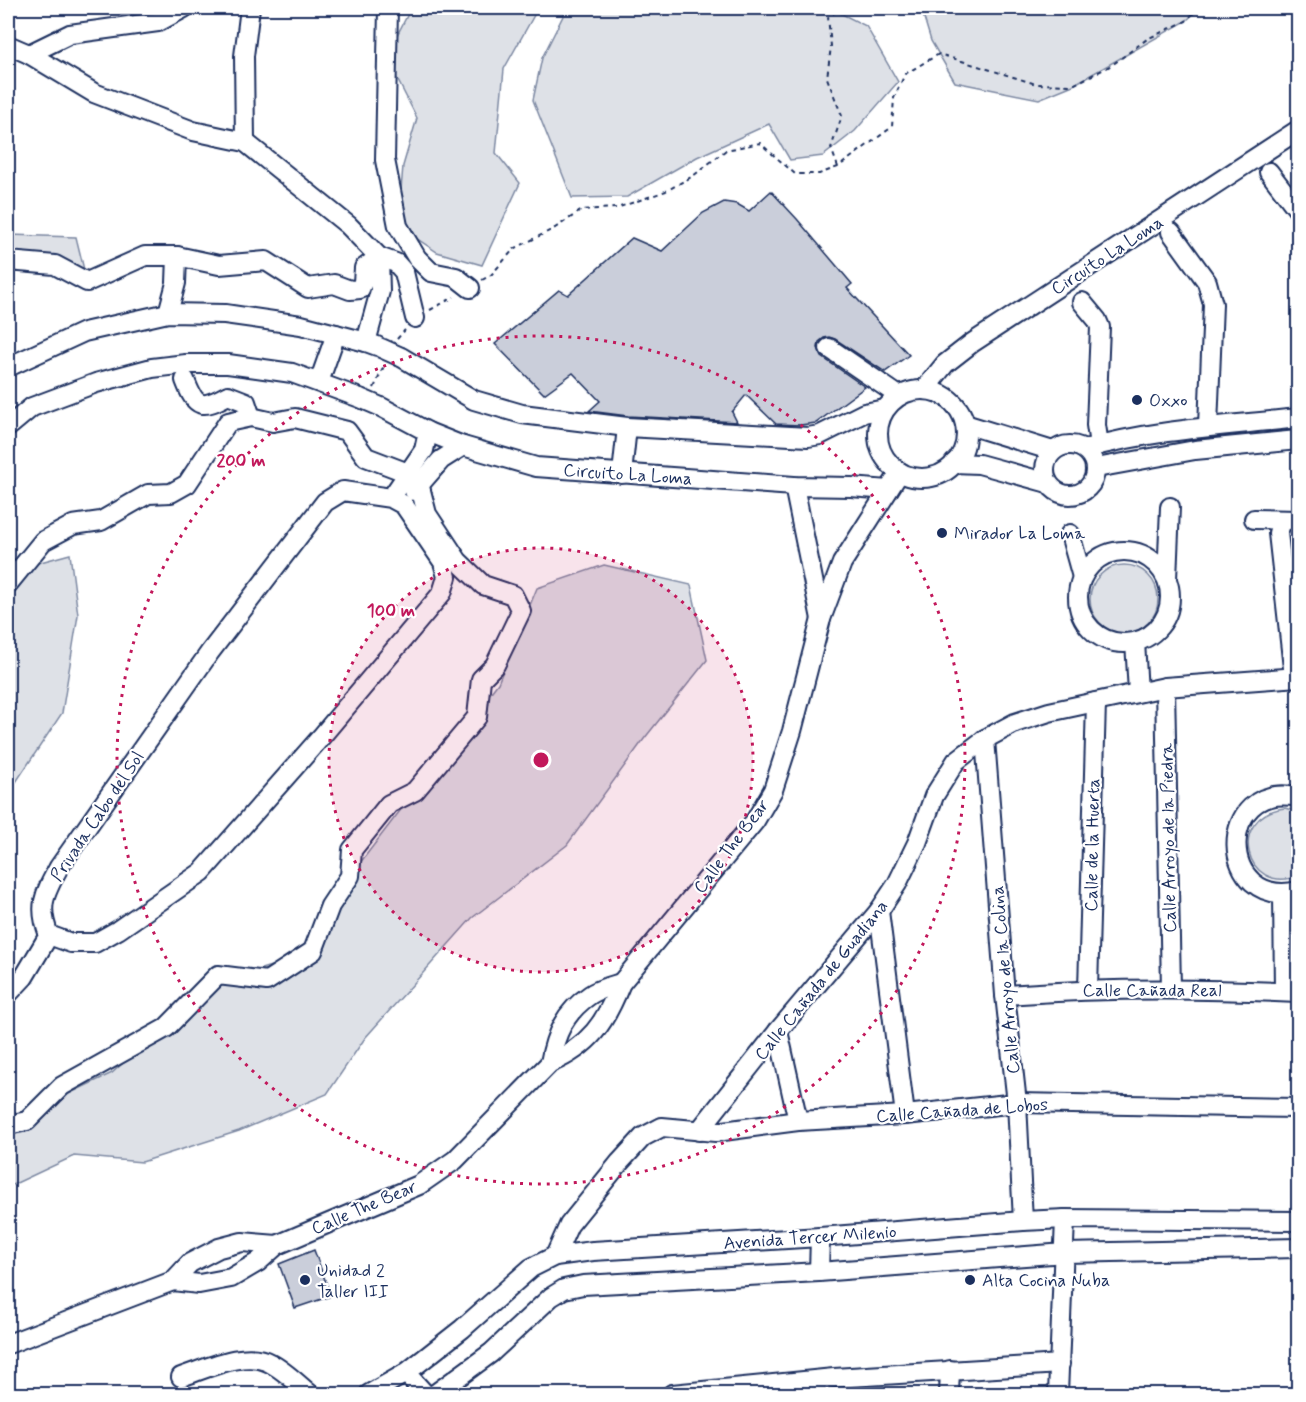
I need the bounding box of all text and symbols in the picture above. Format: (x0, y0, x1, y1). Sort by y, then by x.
street label: Circuito La Loma (1047, 211, 1168, 301)
place label: Oxxo (1149, 389, 1187, 413)
marker: Oxxo (1130, 393, 1144, 407)
text: 200 m (216, 449, 266, 473)
street label: Circuito La Loma (563, 459, 693, 491)
place label: Mirador La Loma (954, 522, 1085, 546)
marker: Mirador La Loma (935, 526, 949, 540)
text: 100 m (367, 599, 415, 623)
street label: Calle Arroyo de la Piedra (1155, 743, 1183, 933)
street label: Privada Cabo del Sol (45, 747, 150, 886)
centre of rings (531, 750, 551, 770)
street label: Calle de la Huerta (1080, 778, 1106, 912)
street label: Calle The Bear (688, 794, 775, 899)
street label: Calle Arroyo de la Colina (986, 885, 1026, 1075)
street label: Calle Cañada de Guadiana (749, 895, 894, 1066)
street label: Calle Cañada Real (1082, 979, 1222, 1003)
street label: Calle Cañada de Lobos (875, 1093, 1049, 1129)
street label: Calle The Bear (308, 1175, 421, 1241)
street label: Avenida Tercer Milenio (723, 1220, 897, 1256)
place label: Unidad 2 Taller III (317, 1259, 389, 1304)
place label: Alta Cocina Nuba (982, 1269, 1110, 1293)
marker: Unidad 2 Taller III (298, 1273, 312, 1287)
marker: Alta Cocina Nuba (963, 1273, 977, 1287)

